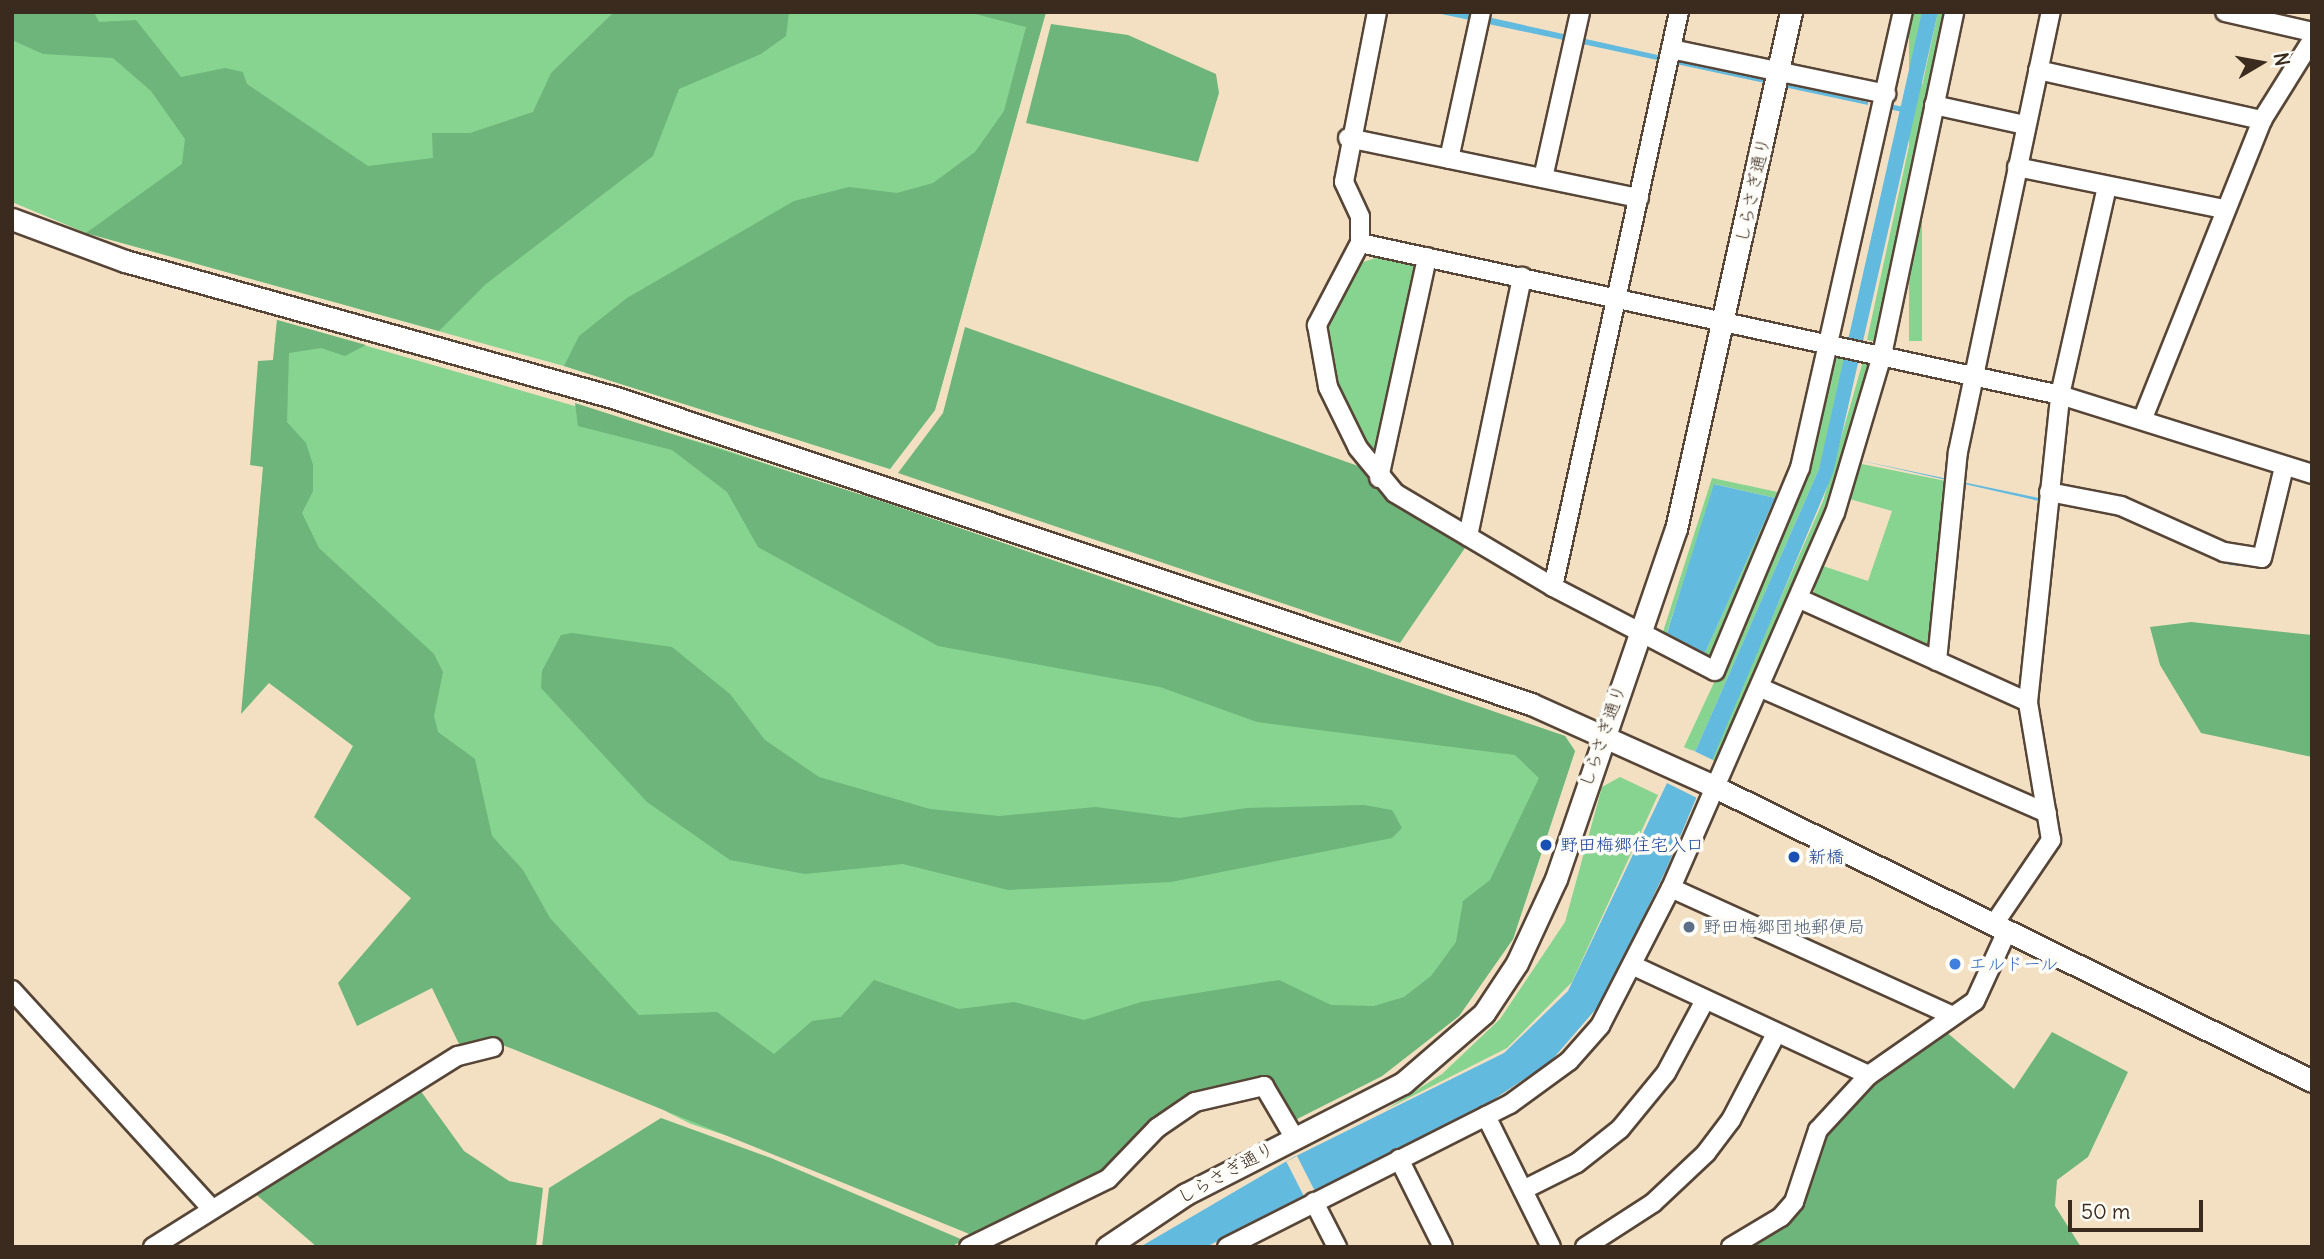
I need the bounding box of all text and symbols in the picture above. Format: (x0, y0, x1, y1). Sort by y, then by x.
north arrow (2226, 28, 2296, 98)
text: N (2269, 51, 2295, 68)
street label: しらさぎ通り (1731, 135, 1775, 245)
street label: しらさぎ通り (1575, 681, 1631, 791)
place label: 野田梅郷住宅入口 (1560, 834, 1704, 856)
marker: 野田梅郷住宅入口 (1538, 837, 1554, 853)
place label: 新橋 (1808, 846, 1844, 868)
marker: 新橋 (1786, 849, 1802, 865)
place label: 野田梅郷団地郵便局 (1703, 916, 1865, 938)
marker: 野田梅郷団地郵便局 (1681, 919, 1697, 935)
place label: エルドール (1969, 953, 2059, 975)
marker: エルドール (1947, 956, 1963, 972)
street label: しらさぎ通り (1174, 1137, 1278, 1209)
scale bar (2072, 1186, 2207, 1230)
text: 50 m (2081, 1198, 2130, 1225)

